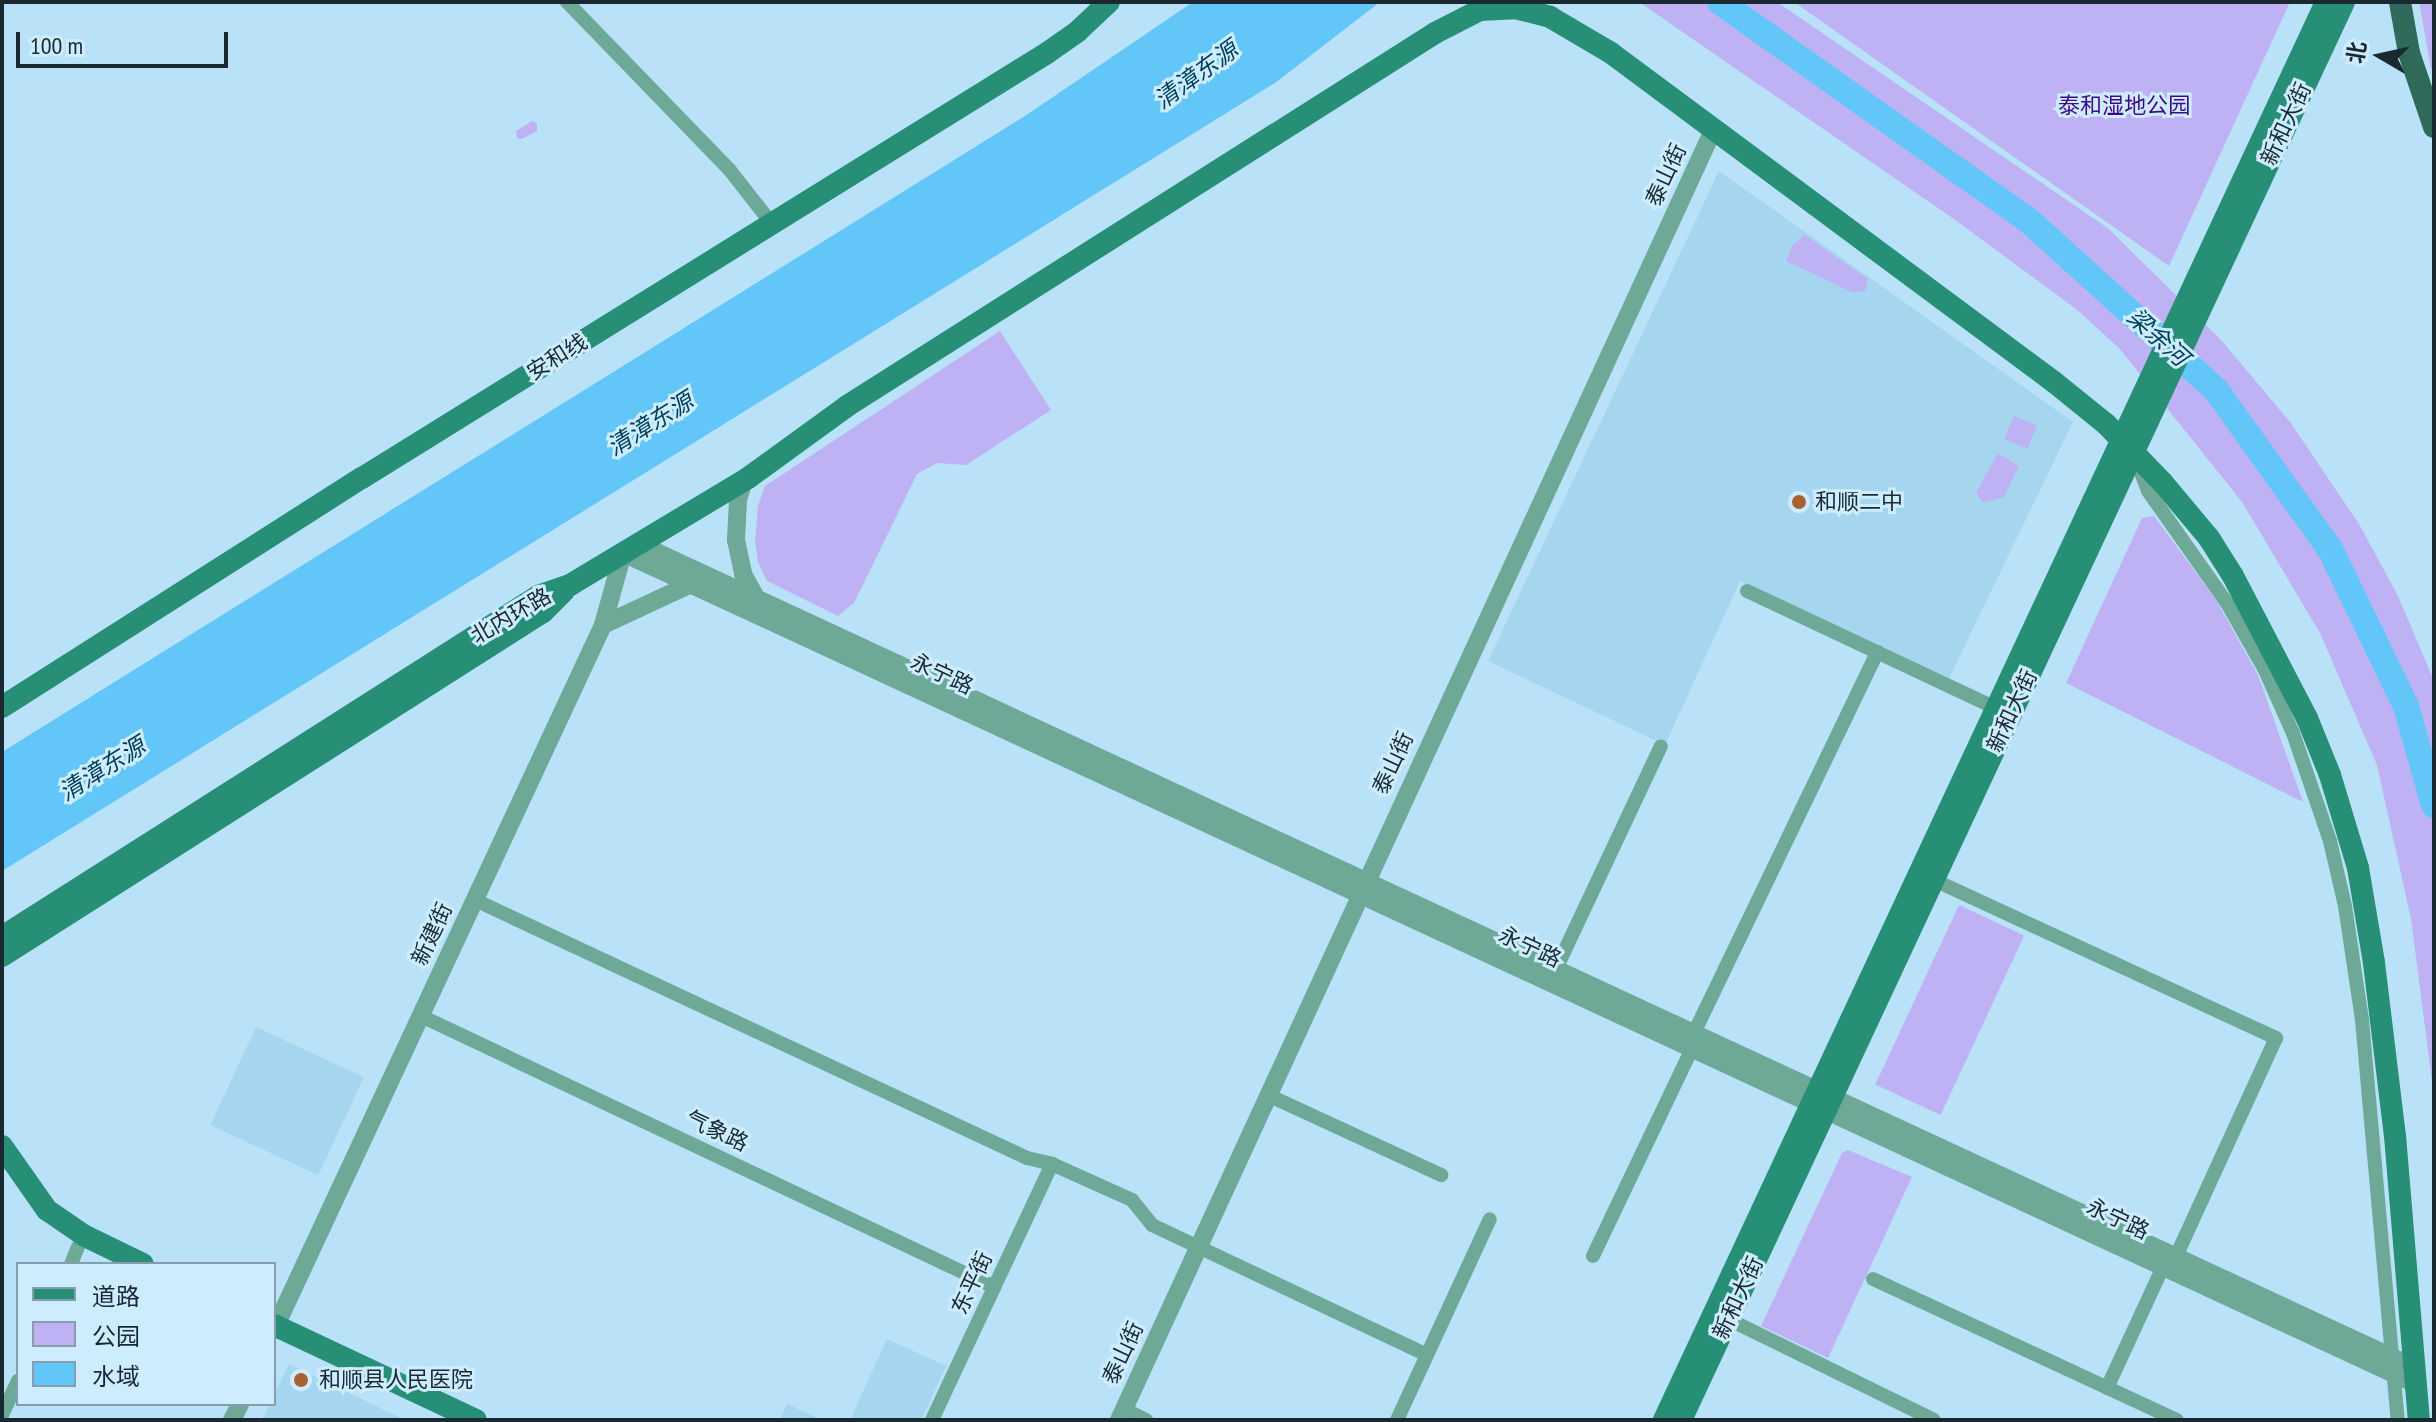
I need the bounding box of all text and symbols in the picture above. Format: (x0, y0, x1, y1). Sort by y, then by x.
scale bar (20, 16, 232, 66)
north arrow (2340, 16, 2420, 96)
text: 100 m (30, 30, 83, 61)
water label: 清漳东源 (1149, 35, 1243, 115)
text: 北 (2341, 39, 2372, 65)
street label: 新和大街 (2255, 79, 2317, 169)
park label: 泰和湿地公园 (2058, 93, 2190, 119)
street label: 泰山街 (1640, 140, 1692, 210)
water label: 梁余河 (2122, 302, 2194, 372)
street label: 安和线 (522, 328, 592, 386)
water label: 清漳东源 (602, 386, 698, 462)
place label: 和顺二中 (1815, 489, 1903, 515)
marker: 和顺二中 (1790, 493, 1808, 511)
street label: 北内环路 (466, 583, 556, 649)
street label: 永宁路 (907, 648, 977, 700)
street label: 新和大街 (1981, 666, 2043, 756)
street label: 泰山街 (1367, 728, 1419, 798)
water label: 清漳东源 (54, 731, 150, 807)
street label: 新建街 (406, 899, 458, 969)
street label: 永宁路 (1495, 921, 1565, 973)
street label: 气象路 (682, 1105, 752, 1157)
street label: 永宁路 (2083, 1193, 2153, 1245)
street label: 东平街 (946, 1248, 998, 1318)
street label: 新和大街 (1707, 1253, 1769, 1343)
legend (16, 1262, 276, 1406)
text: 道路 (92, 1281, 140, 1312)
street label: 泰山街 (1097, 1318, 1149, 1388)
text: 公园 (92, 1321, 140, 1352)
text: 水域 (92, 1361, 140, 1392)
place label: 和顺县人民医院 (319, 1367, 473, 1393)
marker: 和顺县人民医院 (290, 1369, 312, 1391)

